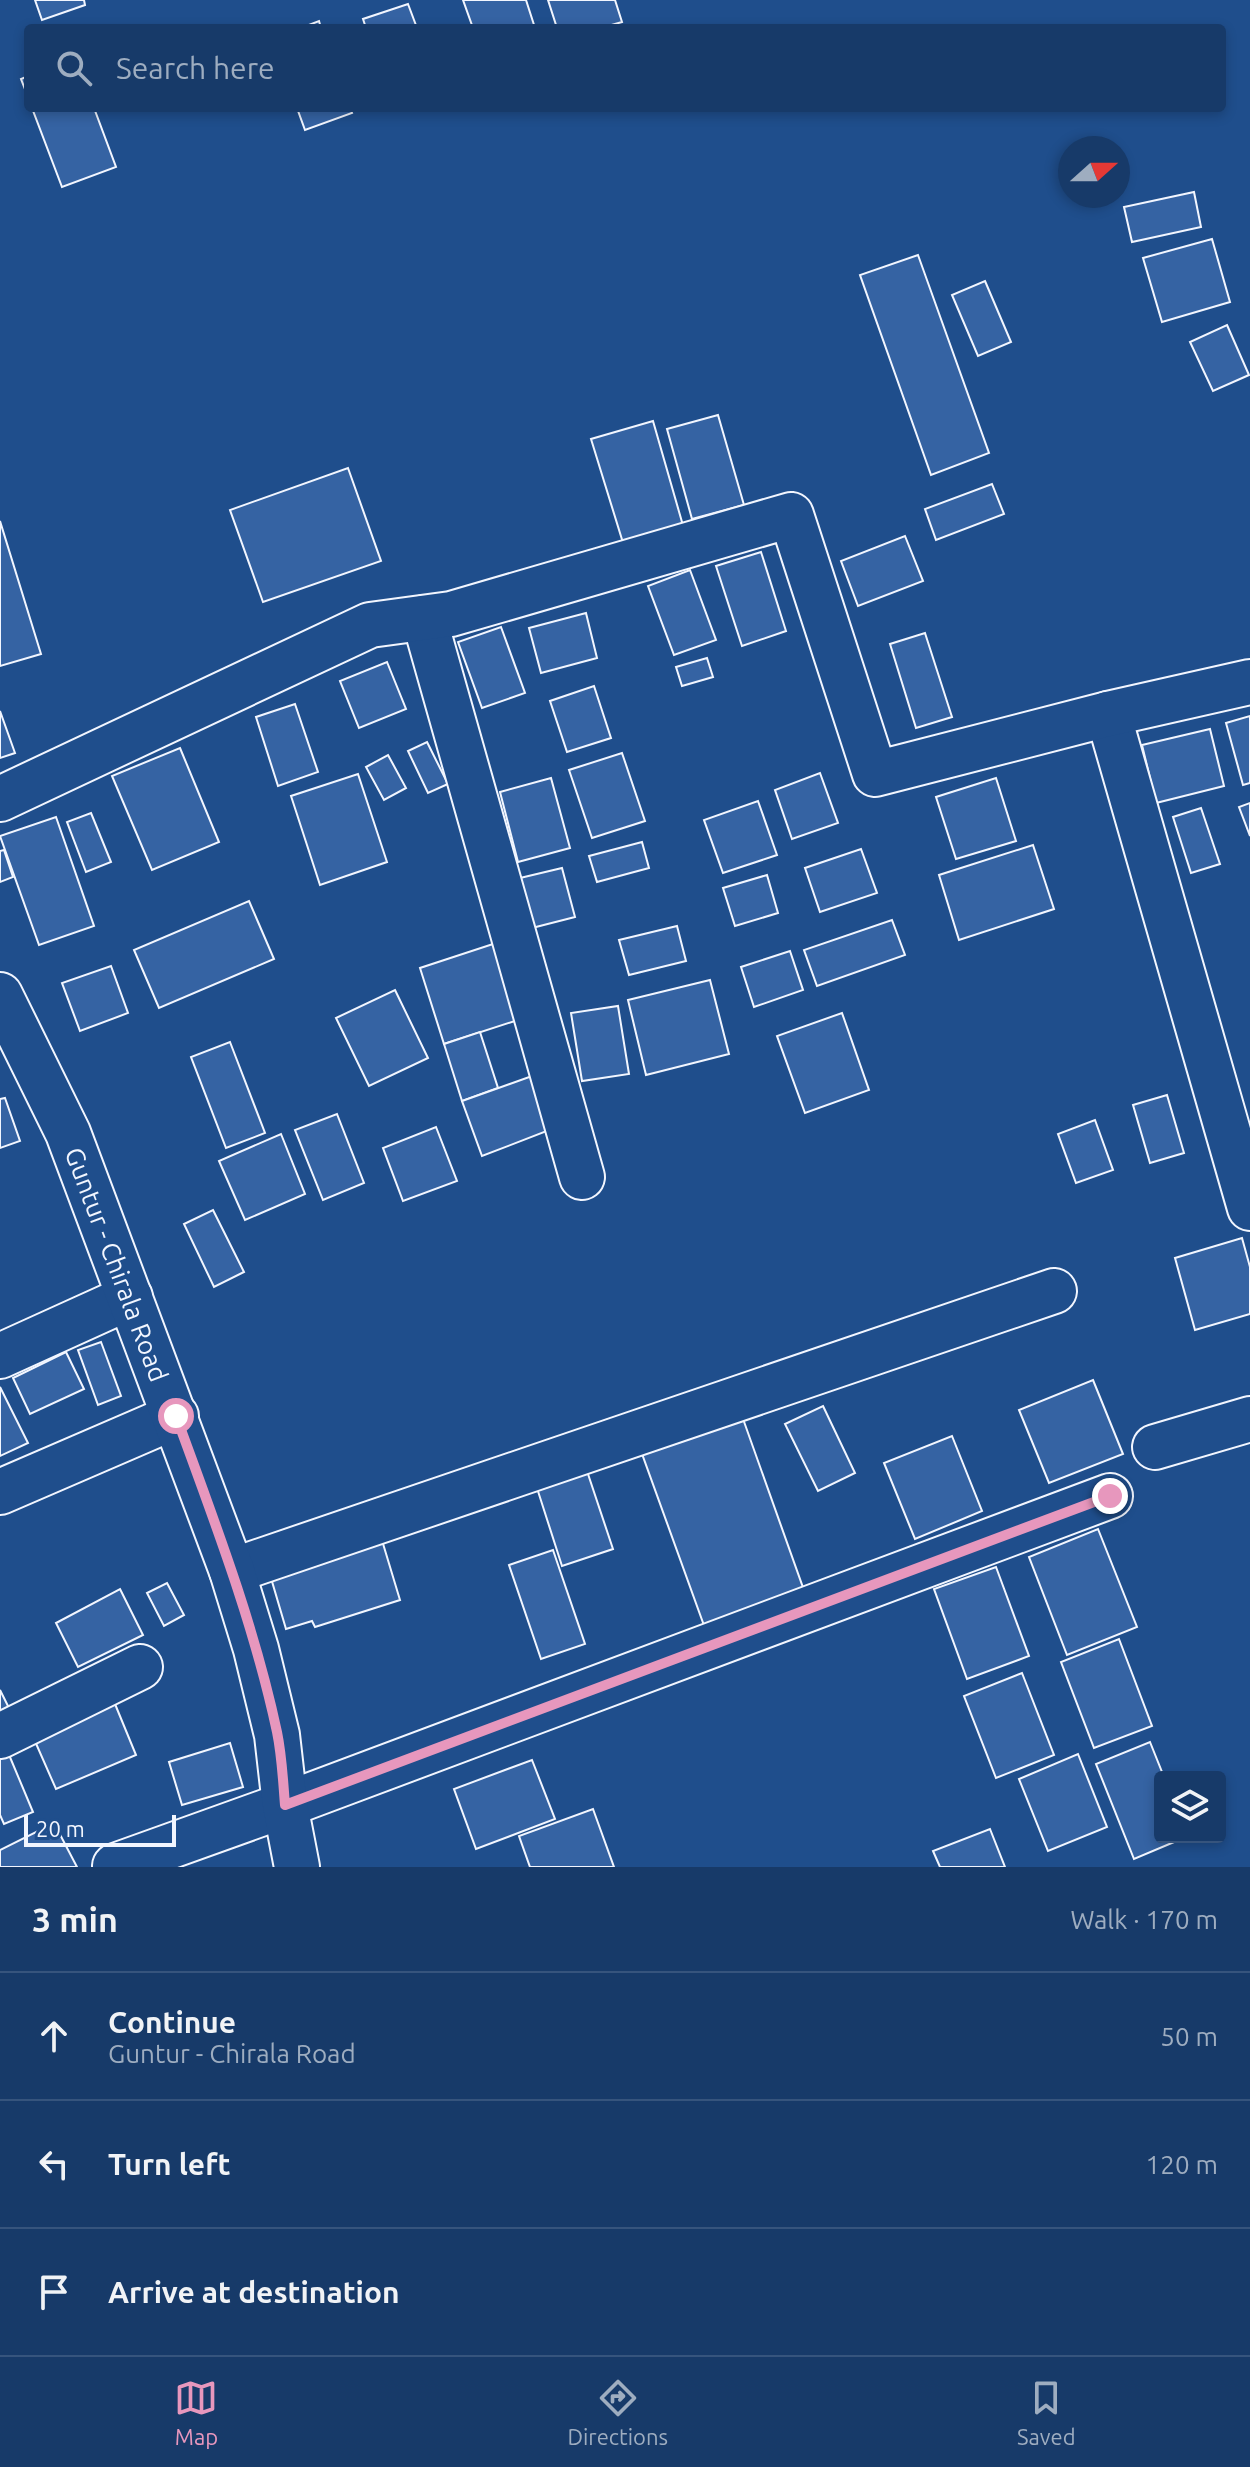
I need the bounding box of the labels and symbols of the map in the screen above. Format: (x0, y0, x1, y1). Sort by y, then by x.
north arrow (1058, 136, 1130, 208)
street label: Guntur - Chirala Road (60, 1143, 174, 1385)
route start (158, 1398, 194, 1434)
route end (1092, 1478, 1128, 1514)
scale bar (24, 1811, 176, 1847)

